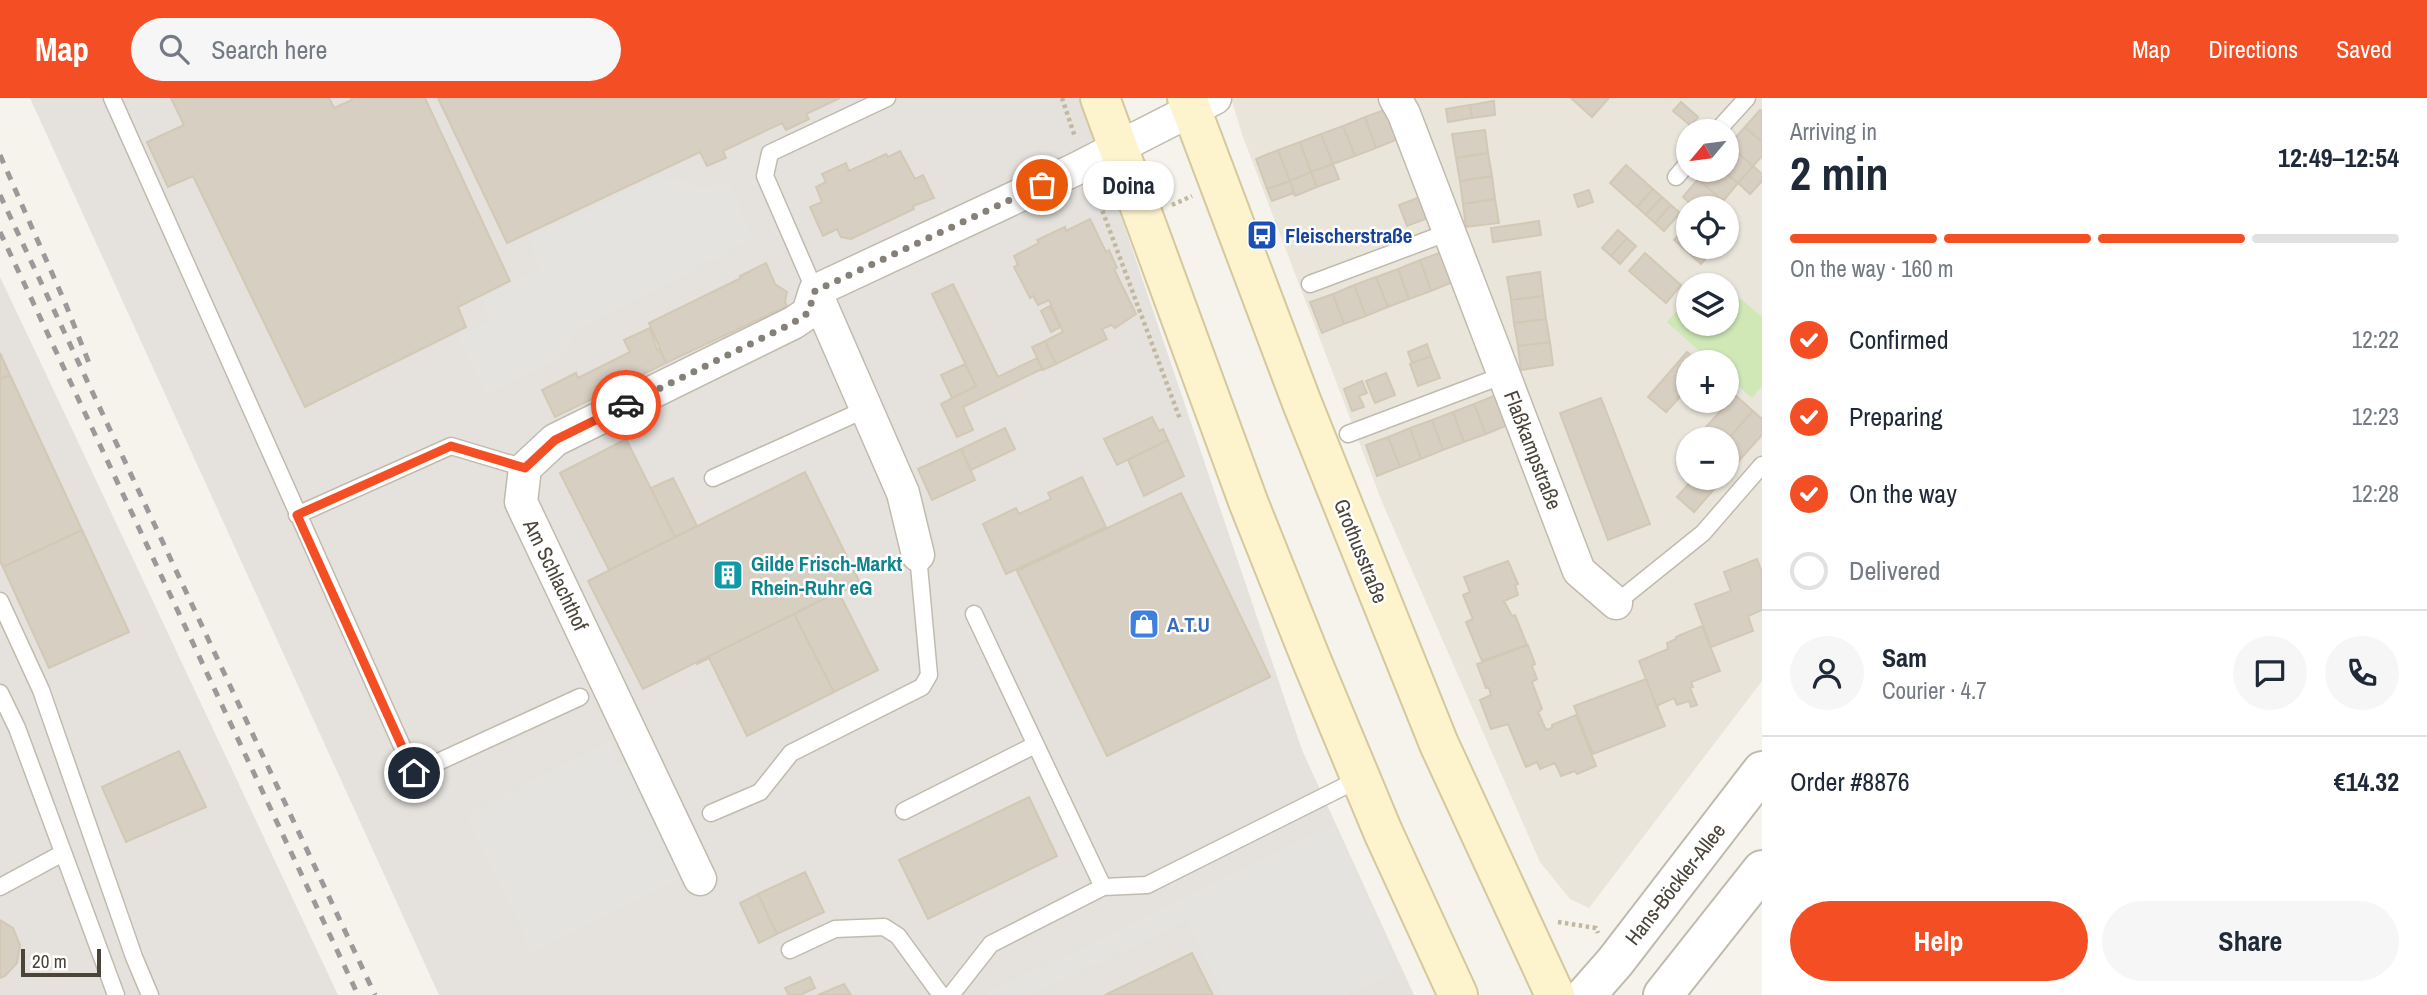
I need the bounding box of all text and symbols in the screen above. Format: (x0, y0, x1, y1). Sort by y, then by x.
search box (131, 18, 621, 81)
text: Map (35, 27, 89, 71)
icon: search (155, 30, 193, 68)
text: Search here (211, 32, 327, 67)
text: Map (2132, 33, 2170, 65)
text: Directions (2208, 33, 2298, 65)
text: Saved (2336, 33, 2392, 65)
text: Arriving in (1790, 116, 1877, 147)
north arrow (1676, 119, 1740, 182)
map controls (1676, 119, 1739, 490)
text: 12:49–12:54 (2278, 140, 2399, 175)
text: 2 min (1790, 142, 1889, 204)
pin (1012, 155, 1072, 215)
callout: Doina (1084, 160, 1175, 210)
icon: bag (1023, 166, 1061, 204)
text: Doina (1102, 170, 1155, 201)
button: locate (1676, 196, 1739, 259)
bus stop icon: Fleischerstraße (1245, 218, 1279, 252)
place label: Fleischerstraße (1285, 221, 1412, 250)
text: On the way · 160 m (1790, 253, 1954, 284)
button: layers (1676, 273, 1739, 336)
icon: check (1790, 321, 1828, 359)
text: Confirmed (1849, 322, 1949, 357)
text: 12:22 (2352, 324, 2399, 355)
button: + (1676, 350, 1739, 413)
courier (591, 370, 661, 440)
icon: car (607, 386, 645, 424)
street label: Flaßkampstraße (1497, 386, 1569, 514)
icon: check (1790, 398, 1828, 436)
text: Preparing (1849, 399, 1943, 434)
text: 12:23 (2352, 401, 2399, 432)
button: − (1676, 427, 1739, 490)
icon: check (1790, 475, 1828, 513)
text: On the way (1849, 476, 1957, 511)
text: 12:28 (2352, 478, 2399, 509)
street label: Grothusstraße (1327, 495, 1395, 607)
street label: Am Schlachthof (516, 514, 596, 636)
place label: Gilde Frisch-Markt Rhein-Ruhr eG (751, 549, 902, 602)
text: Delivered (1849, 553, 1940, 588)
building icon: Gilde Frisch-Markt Rhein-Ruhr eG (711, 558, 745, 592)
shop icon: A.T.U (1127, 607, 1161, 641)
place label: A.T.U (1167, 610, 1210, 639)
button: person (1790, 636, 1864, 710)
button: chat (2233, 636, 2307, 710)
button: phone (2325, 636, 2399, 710)
text: Sam (1882, 640, 1927, 675)
text: Courier · 4.7 (1882, 675, 1987, 706)
pin (384, 743, 444, 803)
icon: home (395, 754, 433, 792)
text: Order #8876 (1790, 764, 1910, 799)
text: €14.32 (2334, 764, 2399, 799)
street label: Hans-Böckler-Allee (1618, 817, 1732, 951)
button: Help (1790, 901, 2088, 981)
button: Share (2102, 901, 2399, 981)
scale bar (21, 946, 102, 978)
text: 20 m (32, 948, 67, 974)

